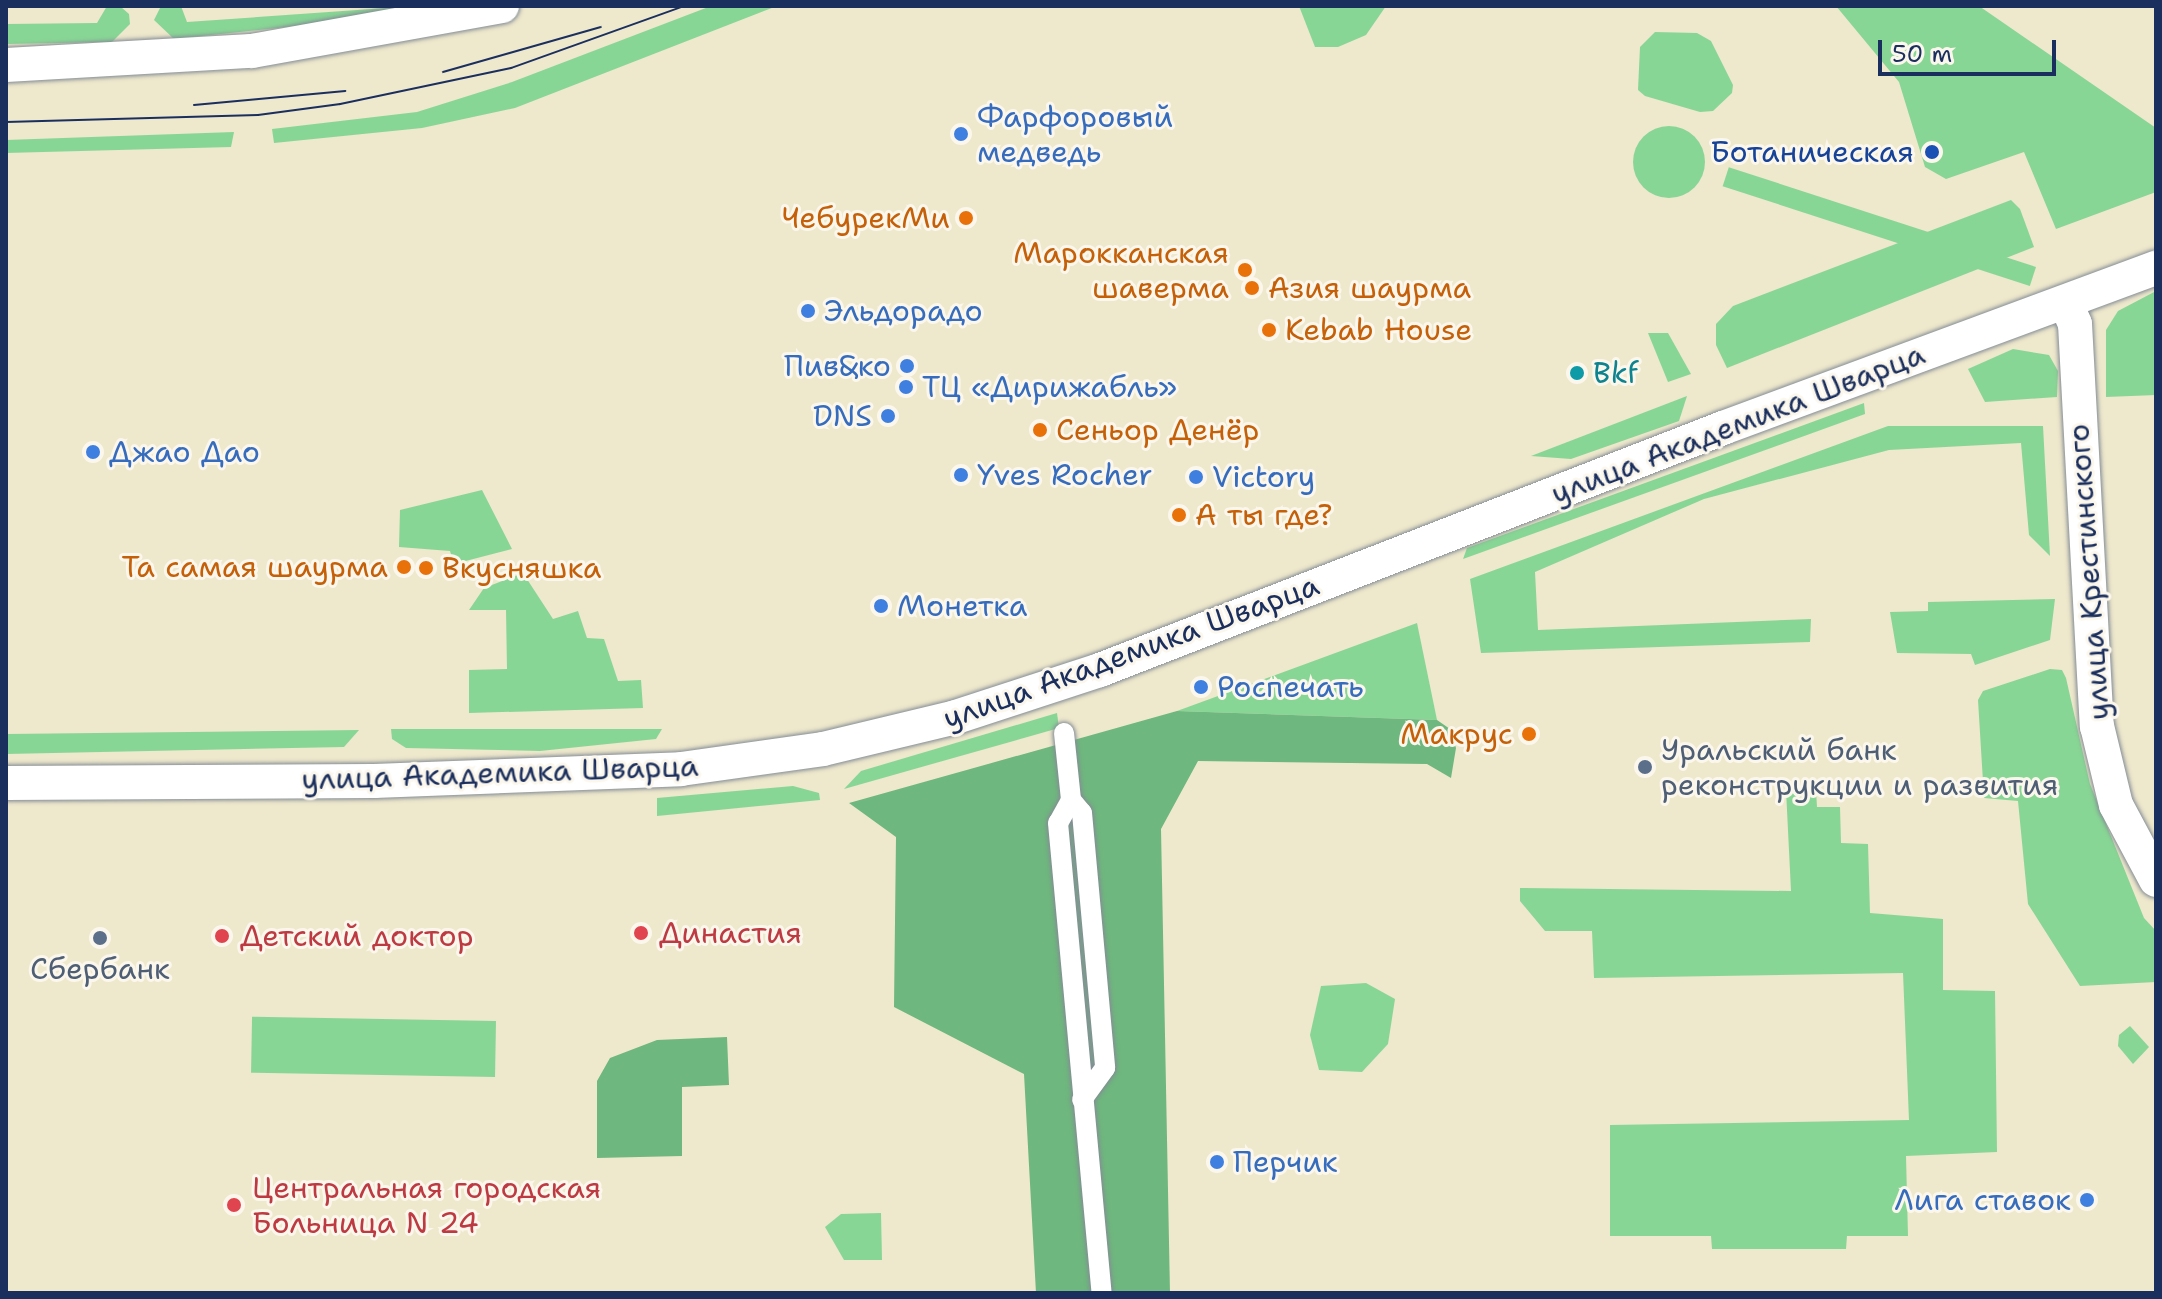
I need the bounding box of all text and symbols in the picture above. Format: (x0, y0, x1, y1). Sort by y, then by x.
scale bar (1882, 24, 2060, 74)
text: 50 m (1892, 38, 1952, 70)
place label: Фарфоровый медведь (977, 99, 1173, 170)
marker: Фарфоровый медведь (952, 125, 970, 143)
place label: Ботаническая (1710, 134, 1914, 170)
marker: Ботаническая (1921, 141, 1943, 163)
place label: ЧебурекМи (781, 200, 950, 236)
marker: ЧебурекМи (957, 209, 975, 227)
place label: Марокканская шаверма (1013, 235, 1229, 306)
marker: Марокканская шаверма (1236, 261, 1254, 279)
place label: Азия шаурма (1268, 270, 1471, 306)
marker: Азия шаурма (1243, 279, 1261, 297)
place label: Эльдорадо (824, 293, 983, 329)
marker: Эльдорадо (799, 302, 817, 320)
place label: Kebab House (1285, 312, 1472, 348)
marker: Kebab House (1260, 321, 1278, 339)
street label: улица Академика Шварца (1546, 336, 1930, 512)
place label: Пив&ко (784, 348, 891, 384)
place label: Bkf (1593, 355, 1638, 391)
marker: Пив&ко (898, 357, 916, 375)
marker: Bkf (1568, 364, 1586, 382)
place label: ТЦ «Дирижабль» (922, 369, 1177, 405)
marker: ТЦ «Дирижабль» (897, 378, 915, 396)
place label: DNS (813, 398, 872, 434)
marker: DNS (879, 407, 897, 425)
place label: Сеньор Денёр (1056, 412, 1259, 448)
marker: Сеньор Денёр (1031, 421, 1049, 439)
street label: улица Крестинского (2061, 423, 2117, 721)
place label: Джао Дао (109, 434, 260, 470)
marker: Джао Дао (84, 443, 102, 461)
place label: Yves Rocher (977, 457, 1153, 493)
place label: Victory (1212, 459, 1315, 495)
marker: Yves Rocher (952, 466, 970, 484)
marker: Victory (1187, 468, 1205, 486)
place label: А ты где? (1195, 497, 1332, 533)
marker: А ты где? (1170, 506, 1188, 524)
place label: Та самая шаурма (121, 549, 388, 585)
place label: Вкусняшка (442, 550, 602, 586)
marker: Та самая шаурма (395, 558, 413, 576)
marker: Вкусняшка (417, 559, 435, 577)
street label: улица Академика Шварца (938, 567, 1324, 737)
place label: Монетка (897, 588, 1027, 624)
marker: Монетка (872, 597, 890, 615)
place label: Роспечать (1217, 669, 1364, 705)
marker: Роспечать (1192, 678, 1210, 696)
place label: Макрус (1400, 716, 1513, 752)
marker: Макрус (1520, 725, 1538, 743)
place label: Уральский банк реконструкции и развития (1661, 732, 2058, 802)
street label: улица Академика Шварца (301, 748, 699, 798)
marker: Уральский банк реконструкции и развития (1636, 758, 1654, 776)
place label: Династия (659, 915, 802, 951)
place label: Детский доктор (240, 918, 474, 954)
marker: Династия (630, 922, 652, 944)
marker: Детский доктор (211, 925, 233, 947)
marker: Сбербанк (91, 929, 109, 947)
place label: Сбербанк (30, 951, 170, 987)
place label: Перчик (1233, 1144, 1338, 1180)
marker: Перчик (1208, 1153, 1226, 1171)
place label: Центральная городская Больница N 24 (252, 1170, 601, 1240)
place label: Лига ставок (1894, 1182, 2071, 1218)
marker: Лига ставок (2078, 1191, 2096, 1209)
marker: Центральная городская Больница N 24 (223, 1194, 245, 1216)

